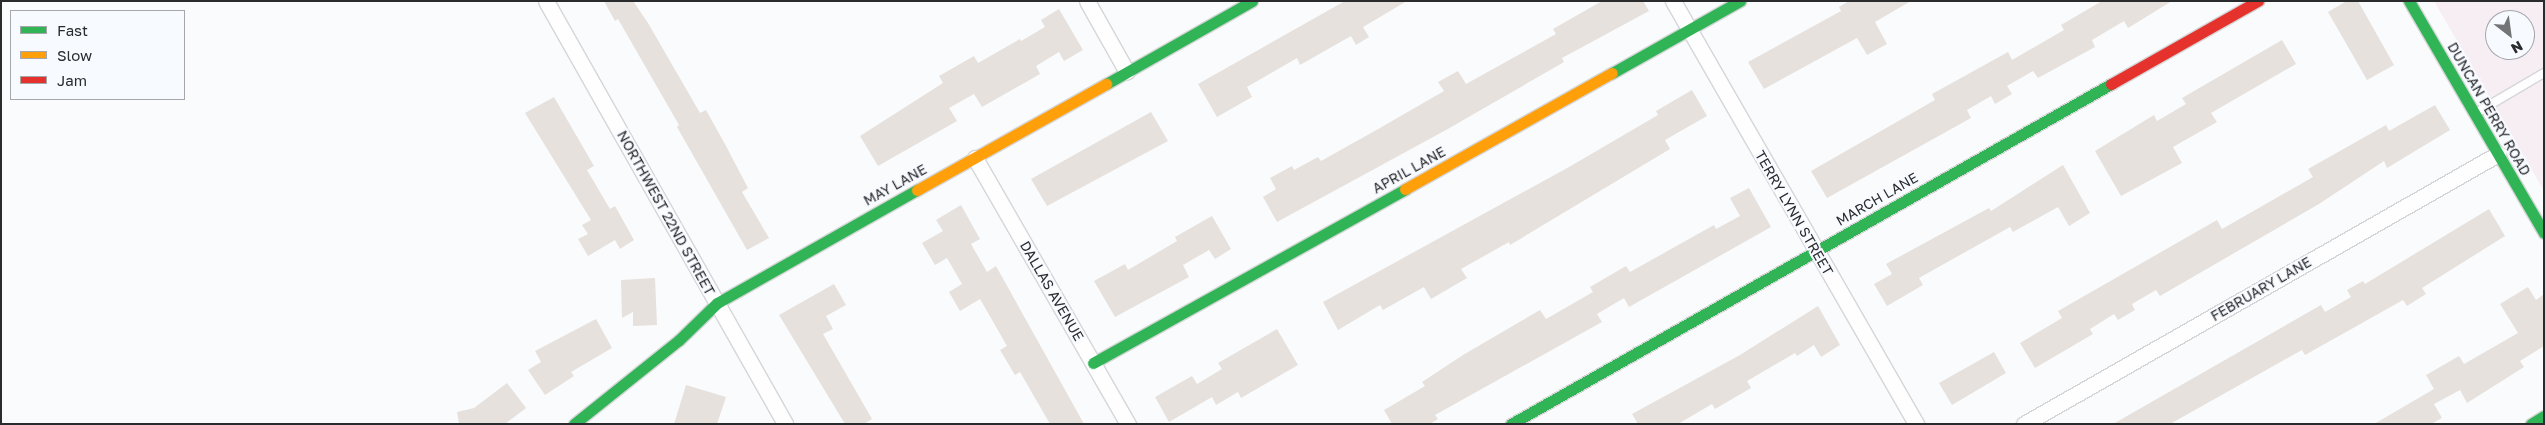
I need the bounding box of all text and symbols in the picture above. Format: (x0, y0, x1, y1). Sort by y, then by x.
legend (10, 10, 185, 100)
north arrow (2485, 10, 2535, 60)
text: Fast (57, 21, 88, 39)
street label: DUNCAN PERRY ROAD (2444, 39, 2534, 179)
text: Slow (57, 46, 92, 64)
text: Jam (57, 71, 87, 89)
street label: NORTHWEST 22ND STREET (614, 128, 718, 298)
street label: APRIL LANE (1370, 143, 1448, 197)
street label: TERRY LYNN STREET (1751, 148, 1837, 278)
street label: MAY LANE (861, 161, 929, 209)
street label: MARCH LANE (1833, 169, 1921, 229)
street label: DALLAS AVENUE (1017, 238, 1087, 344)
street label: FEBRUARY LANE (2208, 253, 2314, 325)

